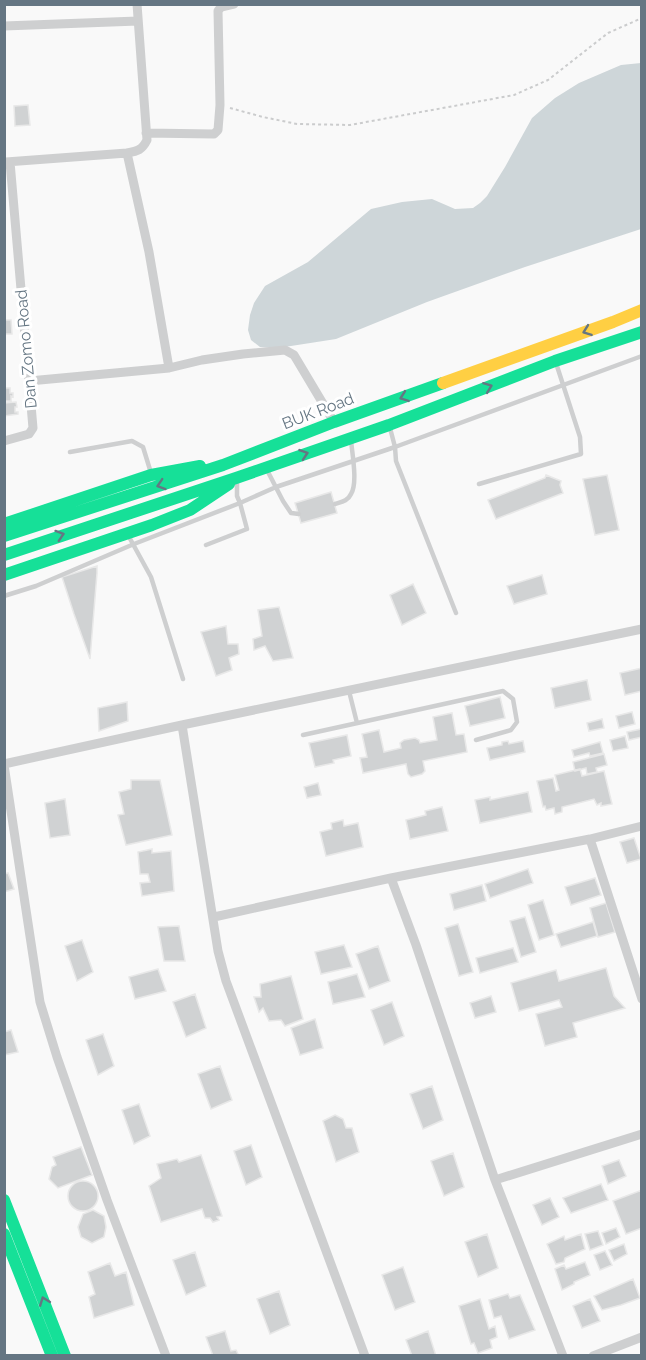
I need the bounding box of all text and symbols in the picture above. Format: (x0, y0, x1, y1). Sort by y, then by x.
street label: Dan Zomo Road (11, 289, 41, 409)
one-way arrow (582, 324, 593, 336)
one-way arrow (481, 382, 492, 394)
street label: BUK Road (279, 389, 357, 433)
one-way arrow (399, 390, 409, 403)
one-way arrow (299, 448, 309, 461)
one-way arrow (156, 478, 167, 491)
one-way arrow (54, 530, 65, 543)
one-way arrow (39, 1296, 51, 1307)

